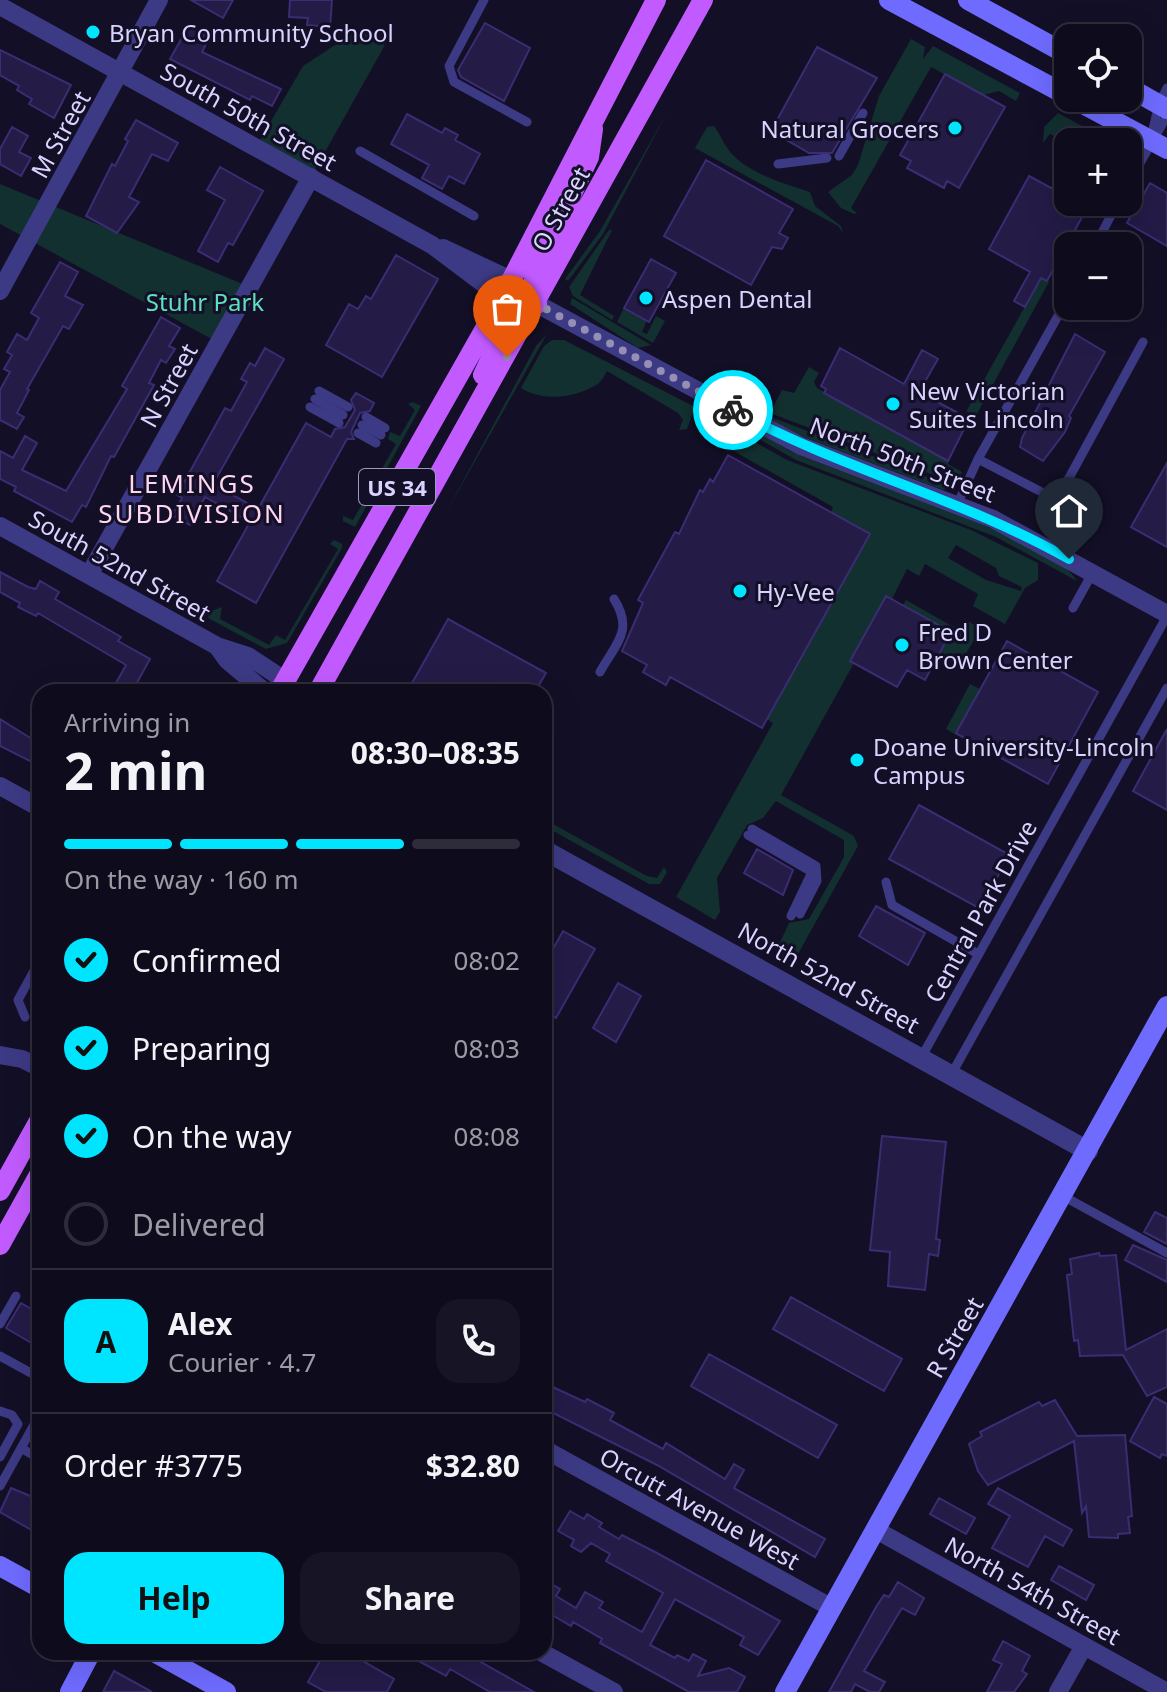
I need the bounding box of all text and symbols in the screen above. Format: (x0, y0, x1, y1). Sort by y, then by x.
place label: Bryan Community School (109, 16, 394, 49)
marker: Bryan Community School (84, 23, 102, 41)
map controls (1054, 24, 1142, 320)
button: locate (1054, 24, 1142, 112)
street label: South 50th Street (155, 54, 343, 178)
street label: M Street (23, 84, 98, 184)
place label: Natural Grocers (761, 112, 939, 145)
marker: Natural Grocers (946, 119, 964, 137)
button: + (1054, 128, 1142, 216)
street label: O Street (523, 160, 597, 257)
button: − (1054, 232, 1142, 320)
pin (473, 275, 541, 357)
place label: Aspen Dental (662, 282, 812, 315)
park label: Stuhr Park (146, 285, 264, 318)
icon: bag (485, 287, 529, 331)
marker: Aspen Dental (637, 289, 655, 307)
street label: N Street (131, 337, 205, 433)
courier (693, 370, 773, 450)
place label: New Victorian Suites Lincoln (909, 374, 1065, 435)
icon: bike (711, 388, 755, 432)
marker: New Victorian Suites Lincoln (884, 395, 902, 413)
street label: North 50th Street (805, 408, 1001, 510)
district label: LEMINGS SUBDIVISION (98, 465, 286, 531)
road number: US 34 (359, 469, 435, 505)
pin (1035, 477, 1103, 559)
icon: home (1047, 489, 1091, 533)
street label: South 52nd Street (23, 501, 217, 629)
place label: Hy-Vee (756, 575, 835, 608)
marker: Hy-Vee (731, 582, 749, 600)
place label: Fred D Brown Center (918, 615, 1073, 676)
marker: Fred D Brown Center (893, 636, 911, 654)
text: Arriving in (64, 704, 190, 740)
place label: Doane University-Lincoln Campus (873, 730, 1154, 791)
text: 08:30–08:35 (351, 732, 520, 773)
text: 2 min (64, 734, 207, 805)
marker: Doane University-Lincoln Campus (848, 751, 866, 769)
street label: Central Park Drive (916, 814, 1044, 1008)
text: On the way · 160 m (64, 861, 298, 897)
street label: North 52nd Street (732, 913, 926, 1041)
icon: check (64, 938, 108, 982)
text: Confirmed (132, 940, 282, 981)
text: 08:02 (454, 942, 520, 978)
icon: check (64, 1026, 108, 1070)
text: Preparing (132, 1028, 271, 1069)
text: 08:03 (454, 1030, 520, 1066)
icon: check (64, 1114, 108, 1158)
text: On the way (132, 1116, 292, 1157)
text: 08:08 (454, 1118, 520, 1154)
text: Delivered (132, 1204, 266, 1245)
street label: R Street (918, 1290, 990, 1383)
button: phone (436, 1299, 520, 1383)
text: Alex (168, 1303, 232, 1344)
text: A (96, 1321, 116, 1362)
text: Courier · 4.7 (168, 1344, 316, 1380)
street label: Orcutt Avenue West (594, 1439, 806, 1577)
text: Order #3775 (64, 1445, 243, 1486)
text: $32.80 (426, 1445, 520, 1486)
street label: North 54th Street (939, 1528, 1127, 1652)
button: Help (64, 1552, 284, 1644)
button: Share (300, 1552, 520, 1644)

